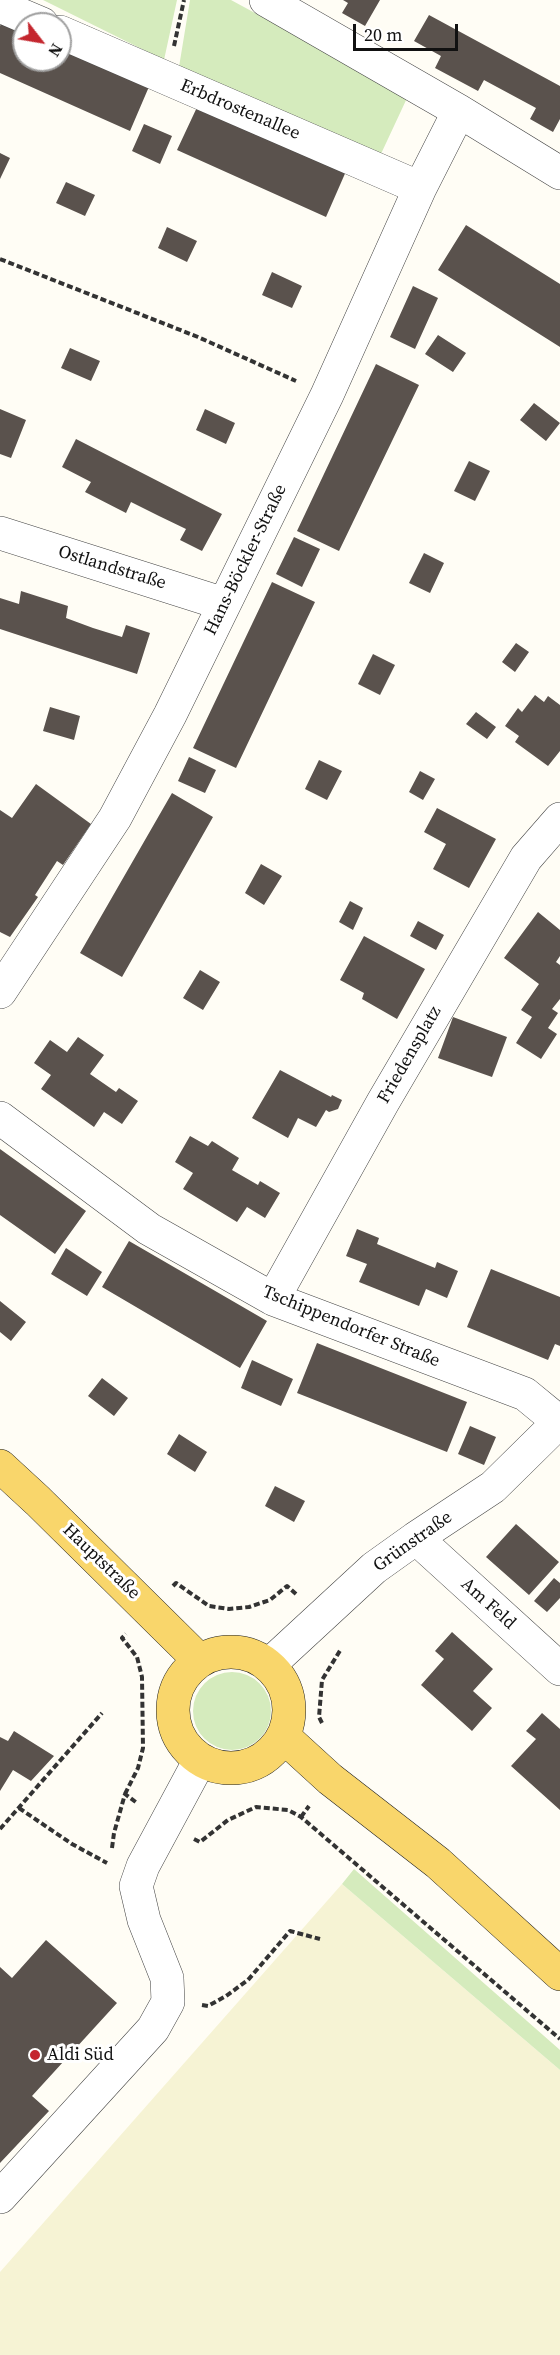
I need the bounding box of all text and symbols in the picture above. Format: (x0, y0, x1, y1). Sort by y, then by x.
north arrow (12, 12, 72, 72)
scale bar (356, 12, 461, 50)
text: 20 m (364, 22, 402, 47)
text: N (43, 40, 68, 61)
street label: Erbdrostenallee (177, 75, 303, 145)
street label: Hans-Böckler-Straße (200, 481, 292, 639)
street label: Ostlandstraße (55, 541, 169, 595)
street label: Friedensplatz (373, 1002, 447, 1108)
street label: Tschippendorfer Straße (259, 1282, 443, 1372)
street label: Grünstraße (369, 1507, 457, 1577)
street label: Hauptstraße (58, 1520, 144, 1604)
street label: Am Feld (456, 1574, 520, 1634)
place label: Aldi Süd (47, 2044, 114, 2066)
marker: Aldi Süd (28, 2048, 42, 2062)

